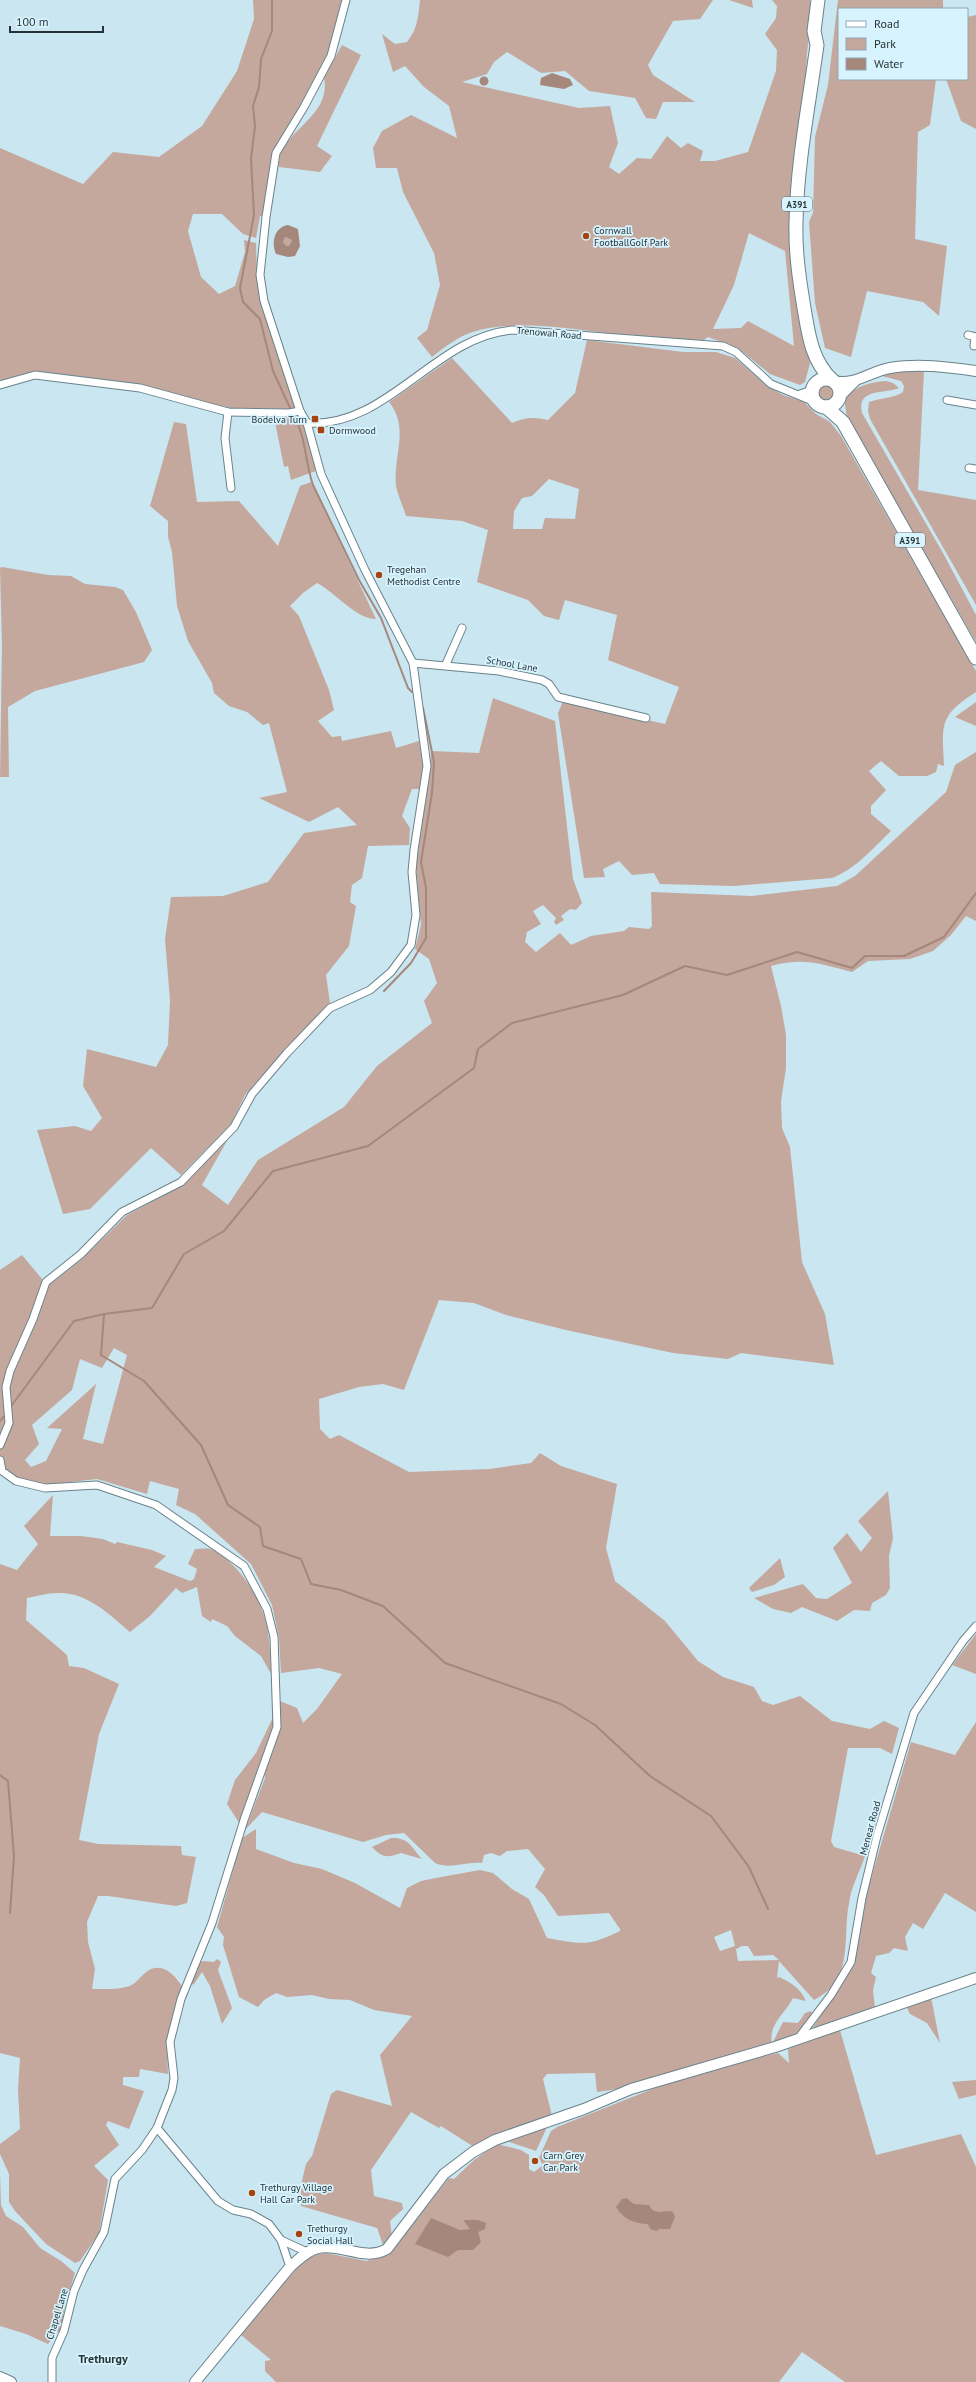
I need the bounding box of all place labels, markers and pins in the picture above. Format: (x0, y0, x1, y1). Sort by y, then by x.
place label: Cornwall FootballGolf Park (594, 224, 668, 249)
marker: Cornwall FootballGolf Park (581, 231, 591, 241)
place label: Bodelva Turn (252, 413, 307, 426)
marker: Bodelva Turn (310, 414, 320, 424)
place label: Dormwood (329, 424, 376, 437)
marker: Dormwood (316, 425, 326, 435)
place label: Tregehan Methodist Centre (387, 563, 460, 588)
marker: Tregehan Methodist Centre (374, 570, 384, 580)
place label: Carn Grey Car Park (543, 2149, 584, 2174)
marker: Carn Grey Car Park (530, 2156, 540, 2166)
place label: Trethurgy Village Hall Car Park (260, 2181, 332, 2206)
marker: Trethurgy Village Hall Car Park (247, 2188, 257, 2198)
place label: Trethurgy Social Hall (307, 2222, 353, 2247)
marker: Trethurgy Social Hall (294, 2229, 304, 2239)

